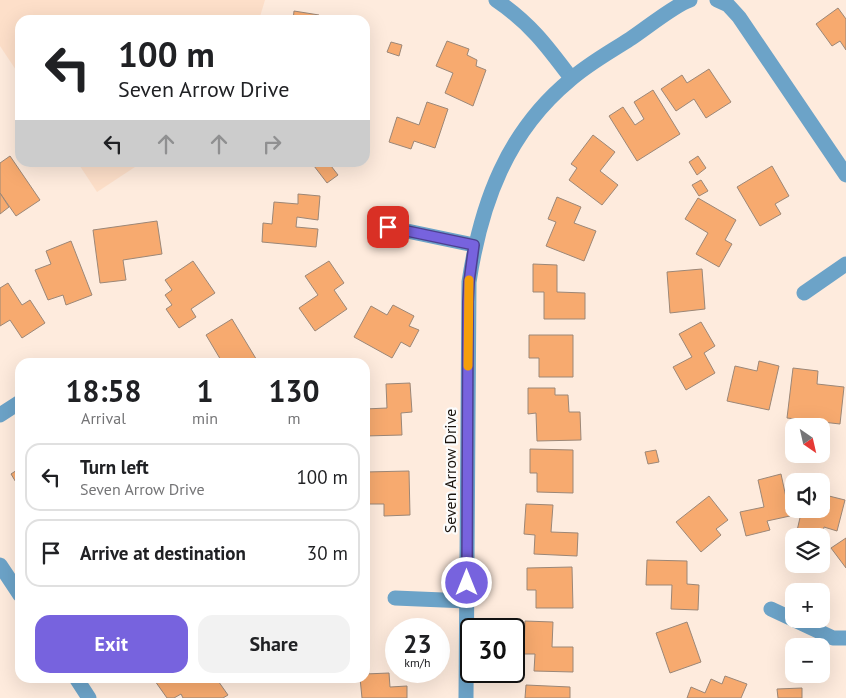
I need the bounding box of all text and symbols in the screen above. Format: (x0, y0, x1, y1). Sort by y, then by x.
text: 100 m (118, 31, 215, 77)
icon: left (35, 35, 100, 100)
text: Seven Arrow Drive (118, 75, 289, 103)
icon: left (99, 130, 127, 158)
icon: ahead (152, 130, 180, 158)
icon: ahead (205, 130, 233, 158)
icon: right (258, 130, 286, 158)
pin (367, 206, 409, 248)
icon: arrive (374, 213, 402, 241)
text: 18:58 (65, 371, 142, 410)
text: 1 (197, 371, 214, 410)
text: 130 (268, 371, 320, 410)
text: Arrival (81, 408, 126, 428)
text: min (192, 408, 218, 428)
text: m (288, 408, 301, 428)
street label: Seven Arrow Drive (440, 409, 460, 533)
north arrow (785, 418, 830, 462)
map controls (785, 418, 830, 683)
text: Turn left (80, 455, 149, 479)
icon: left (37, 463, 65, 491)
text: 100 m (296, 465, 348, 489)
button: sound (785, 473, 830, 518)
text: Seven Arrow Drive (80, 479, 205, 499)
button: layers (785, 528, 830, 573)
icon: arrive (37, 539, 65, 567)
text: Arrive at destination (80, 541, 246, 565)
text: 30 m (307, 541, 348, 565)
position arrow (440, 556, 492, 608)
button: + (785, 583, 830, 628)
button: Exit (35, 615, 188, 673)
button: Share (198, 615, 350, 673)
speed limit sign: 30 (460, 618, 525, 683)
text: 23 (403, 628, 432, 660)
button: − (785, 638, 830, 683)
text: km/h (404, 655, 431, 670)

